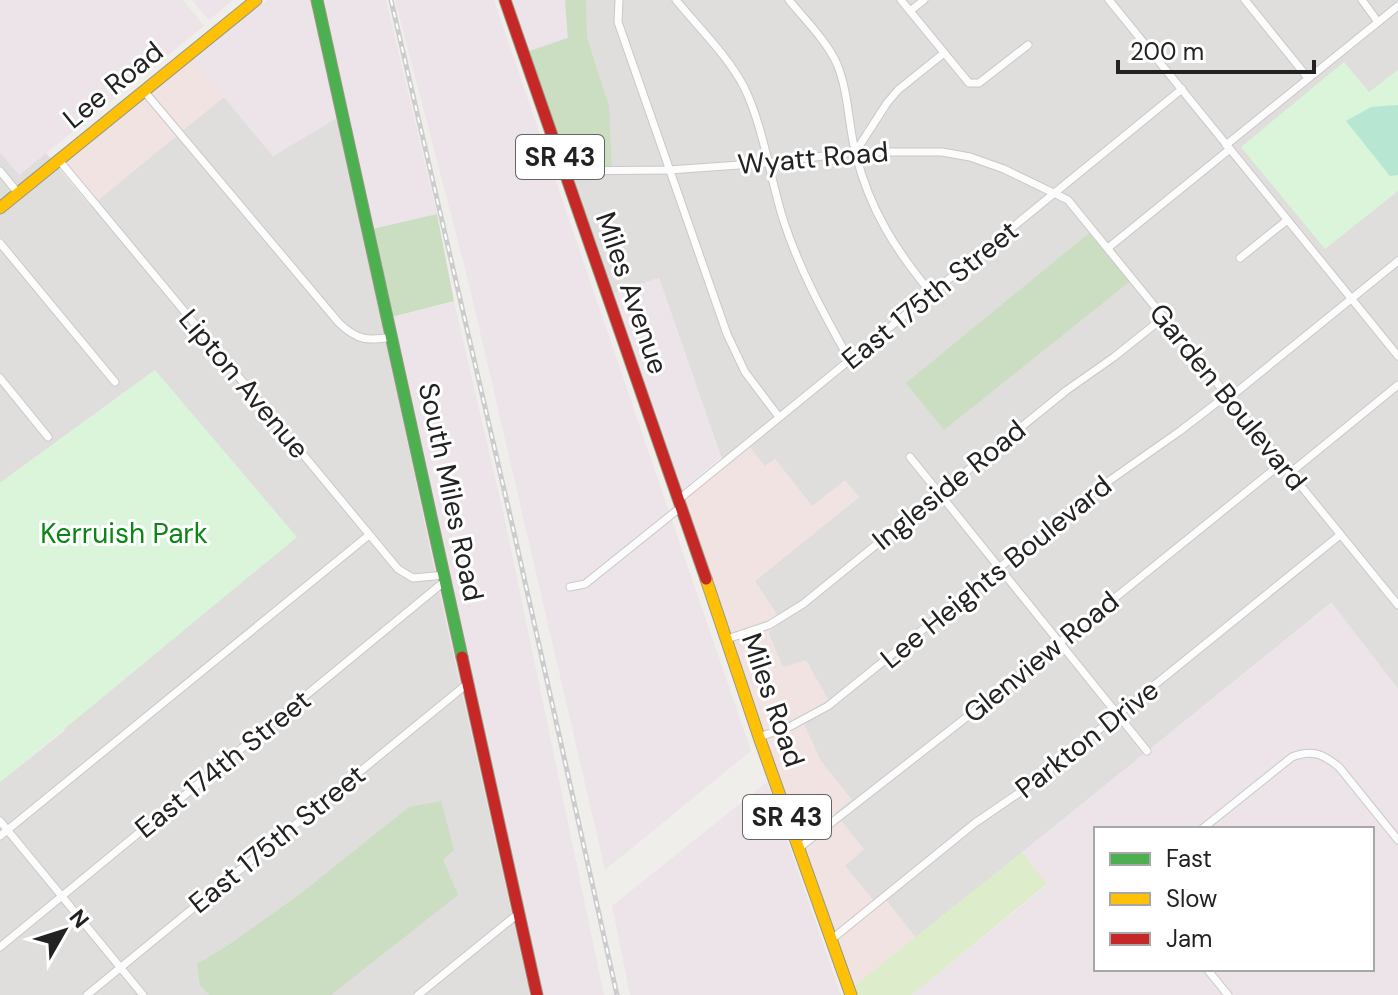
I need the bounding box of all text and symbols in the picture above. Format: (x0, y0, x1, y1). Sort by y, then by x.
scale bar (1118, 24, 1314, 74)
street label: Lee Road (55, 33, 171, 137)
text: 200 m (1130, 36, 1204, 67)
street label: Wyatt Road (736, 133, 890, 183)
road number: SR 43 (516, 135, 604, 179)
street label: Miles Avenue (587, 207, 677, 379)
street label: East 175th Street (834, 212, 1026, 378)
street label: Garden Boulevard (1141, 296, 1315, 498)
street label: Lipton Avenue (171, 302, 317, 466)
street label: South Miles Road (410, 379, 492, 605)
street label: Ingleside Road (865, 412, 1033, 558)
street label: Lee Heights Boulevard (873, 467, 1119, 677)
park label: Kerruish Park (40, 515, 208, 552)
street label: Glenview Road (956, 583, 1126, 731)
street label: Miles Road (733, 628, 813, 772)
street label: Parkton Drive (1008, 671, 1166, 807)
street label: East 174th Street (127, 682, 319, 846)
street label: East 175th Street (181, 756, 373, 922)
road number: SR 43 (743, 795, 831, 839)
legend (1094, 827, 1374, 971)
text: Fast (1166, 843, 1212, 874)
text: Slow (1166, 883, 1217, 914)
north arrow (24, 891, 104, 971)
text: N (63, 903, 95, 934)
text: Jam (1166, 923, 1212, 954)

